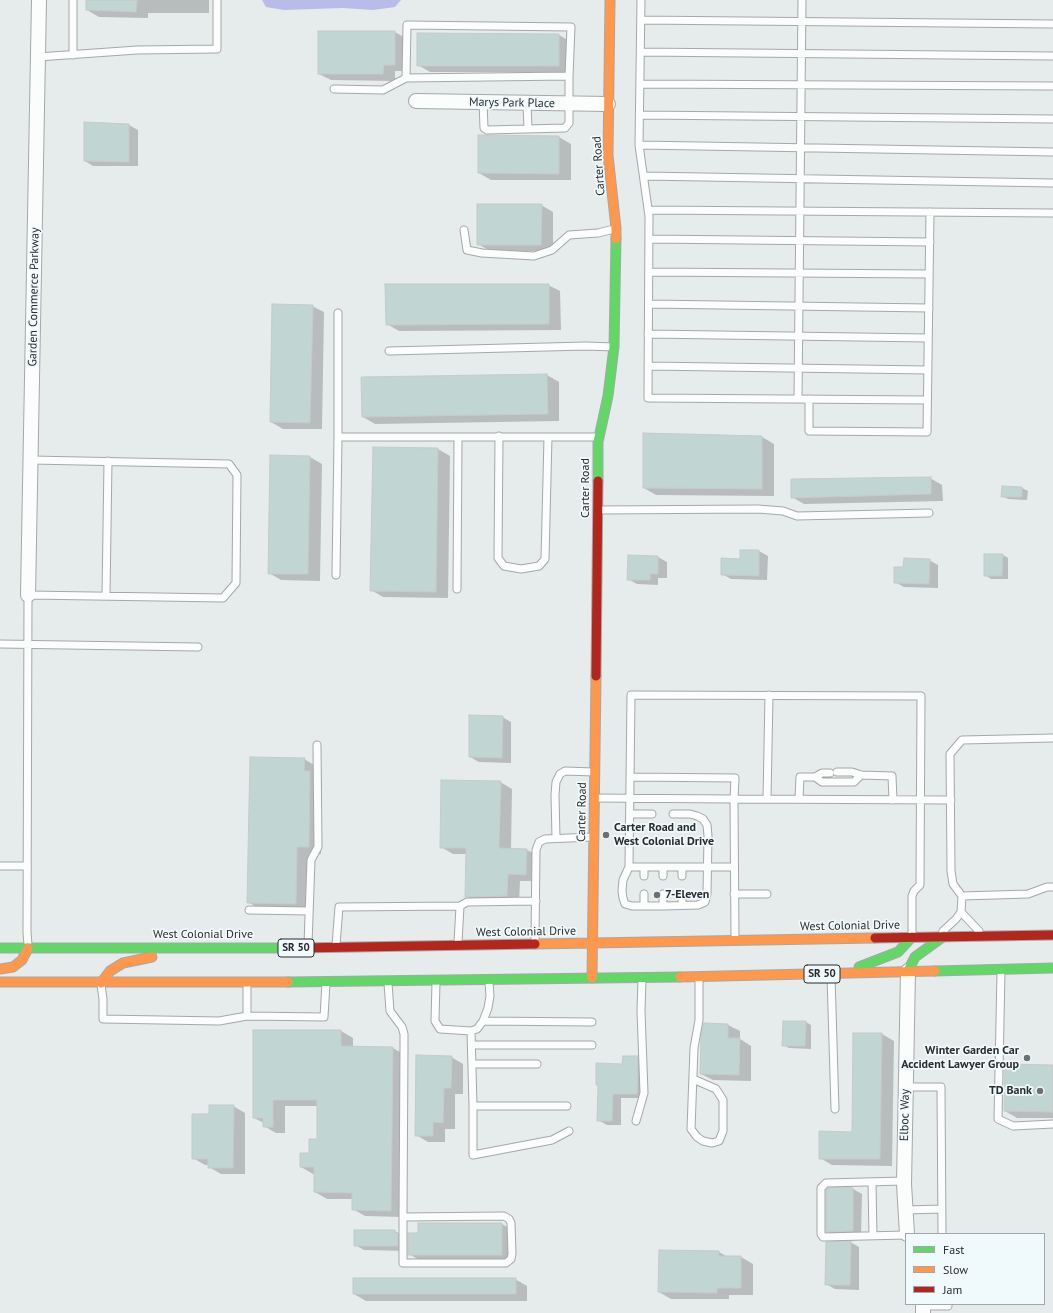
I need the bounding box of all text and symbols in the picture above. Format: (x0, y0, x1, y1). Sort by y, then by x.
street label: Marys Park Place (469, 95, 555, 111)
street label: Carter Road (590, 136, 608, 196)
street label: Garden Commerce Parkway (26, 227, 42, 367)
street label: Carter Road (579, 458, 593, 518)
street label: Carter Road (574, 782, 590, 842)
place label: Carter Road and West Colonial Drive (614, 821, 714, 849)
marker: Carter Road and West Colonial Drive (601, 830, 611, 840)
place label: 7-Eleven (665, 888, 709, 902)
marker: 7-Eleven (652, 890, 662, 900)
street label: West Colonial Drive (800, 918, 900, 934)
street label: West Colonial Drive (476, 924, 576, 940)
street label: West Colonial Drive (153, 928, 253, 942)
road number: SR 50 (278, 939, 314, 957)
road number: SR 50 (804, 965, 840, 983)
place label: Winter Garden Car Accident Lawyer Group (901, 1044, 1019, 1072)
marker: Winter Garden Car Accident Lawyer Group (1022, 1053, 1032, 1063)
place label: TD Bank (989, 1084, 1032, 1098)
marker: TD Bank (1035, 1086, 1045, 1096)
street label: Elboc Way (897, 1089, 913, 1141)
legend (905, 1233, 1045, 1305)
text: Fast (943, 1242, 964, 1257)
text: Slow (943, 1262, 968, 1277)
text: Jam (943, 1282, 962, 1297)

